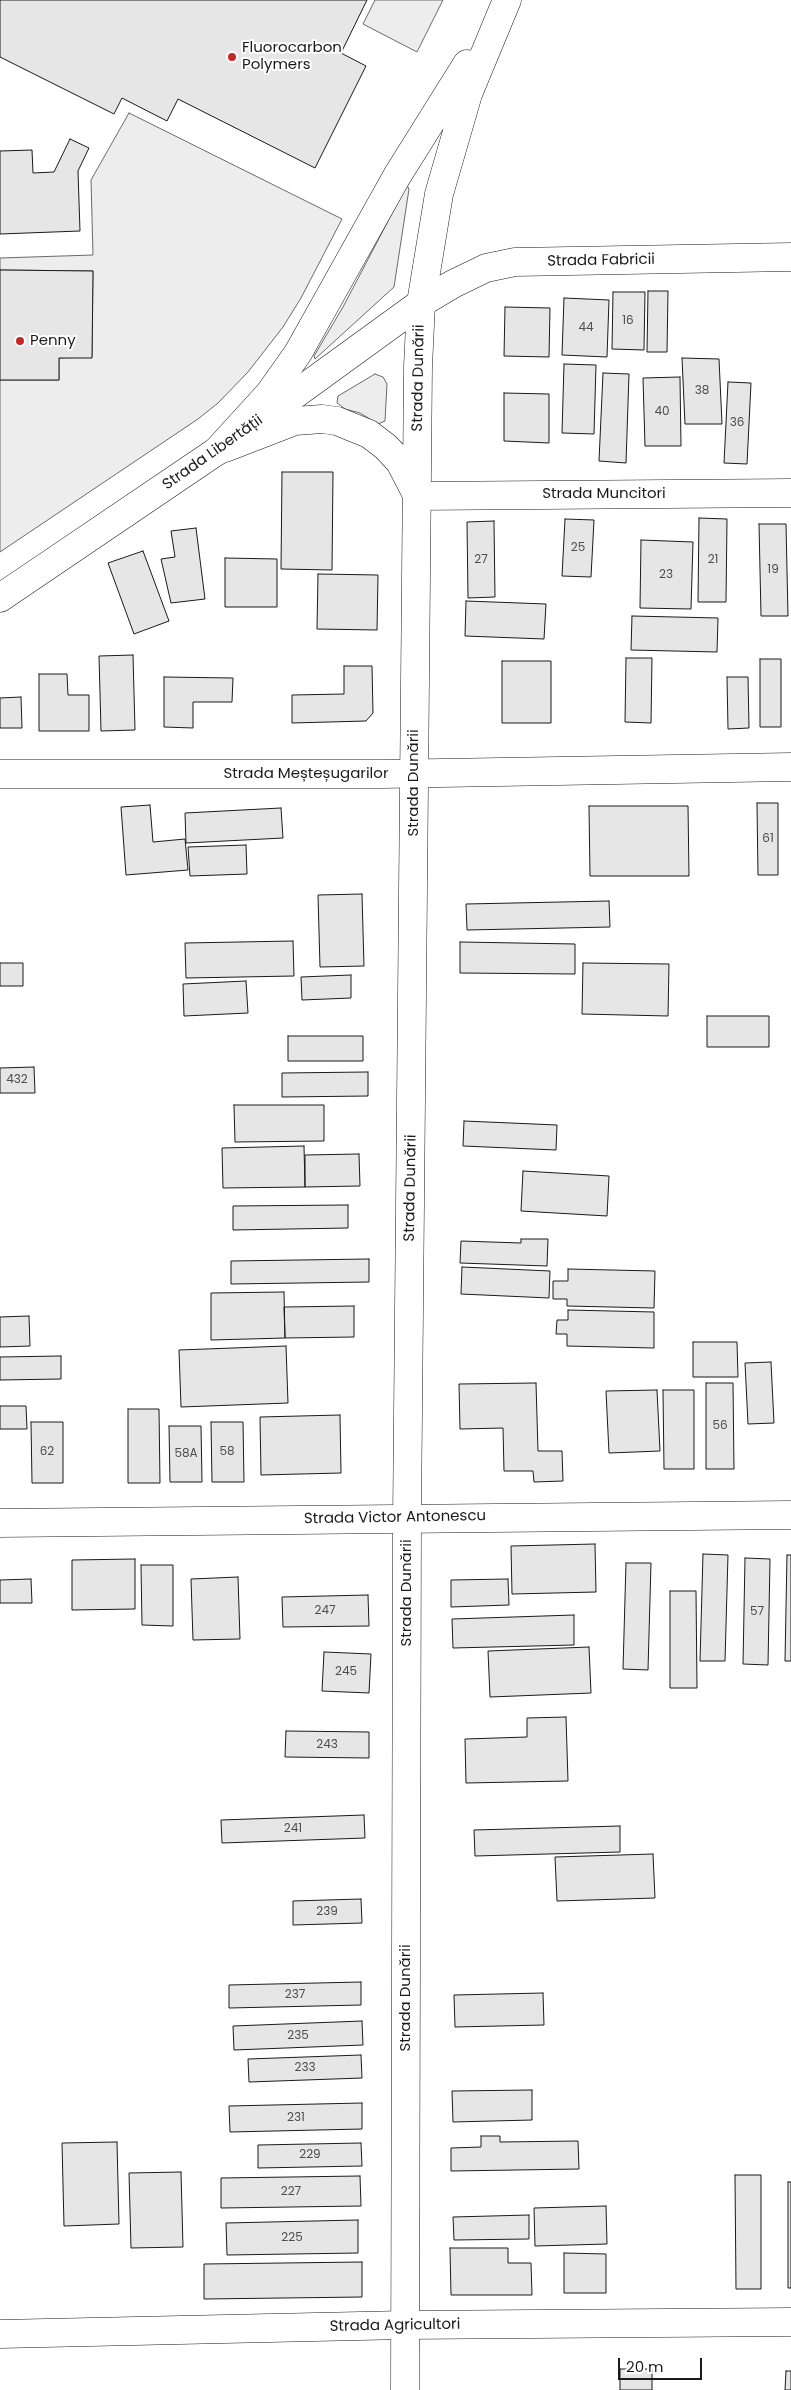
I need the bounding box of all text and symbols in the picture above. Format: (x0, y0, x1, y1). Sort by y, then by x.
place label: Fluorocarbon Polymers (242, 39, 342, 74)
marker: Fluorocarbon Polymers (226, 51, 238, 63)
street label: Strada Fabricii (547, 251, 655, 271)
house number: 16 (622, 314, 634, 328)
house number: 44 (578, 321, 594, 335)
street label: Strada Dunării (409, 324, 429, 432)
place label: Penny (30, 332, 76, 350)
marker: Penny (14, 335, 26, 347)
house number: 38 (695, 384, 709, 398)
house number: 40 (654, 405, 670, 419)
street label: Strada Libertății (160, 412, 266, 494)
house number: 36 (730, 416, 744, 430)
street label: Strada Muncitori (542, 485, 666, 503)
house number: 25 (571, 541, 585, 555)
house number: 27 (474, 553, 488, 567)
house number: 21 (708, 553, 718, 567)
house number: 19 (767, 563, 779, 577)
house number: 23 (659, 568, 673, 582)
street label: Strada Dunării (405, 729, 423, 837)
street label: Strada Meșteșugarilor (224, 765, 388, 783)
house number: 61 (762, 832, 774, 846)
house number: 432 (6, 1073, 28, 1087)
street label: Strada Dunării (401, 1134, 421, 1242)
house number: 56 (712, 1419, 728, 1433)
house number: 62 (40, 1445, 54, 1459)
house number: 58 (219, 1445, 235, 1459)
house number: 58A (174, 1447, 198, 1461)
street label: Strada Victor Antonescu (304, 1507, 486, 1529)
street label: Strada Dunării (398, 1539, 416, 1647)
house number: 247 (315, 1604, 335, 1618)
house number: 57 (750, 1605, 764, 1619)
house number: 245 (335, 1665, 357, 1679)
house number: 243 (316, 1738, 338, 1752)
house number: 241 (284, 1822, 302, 1836)
house number: 239 (316, 1905, 338, 1919)
street label: Strada Dunării (397, 1944, 415, 2052)
house number: 237 (285, 1988, 305, 2002)
house number: 235 (287, 2029, 309, 2043)
house number: 233 (294, 2061, 316, 2075)
house number: 231 (287, 2111, 305, 2125)
house number: 229 (299, 2148, 321, 2162)
house number: 227 (281, 2185, 301, 2199)
house number: 225 (281, 2231, 303, 2245)
street label: Strada Agricultori (330, 2316, 460, 2336)
scale bar (621, 2348, 705, 2380)
text: 20 m (626, 2356, 664, 2377)

